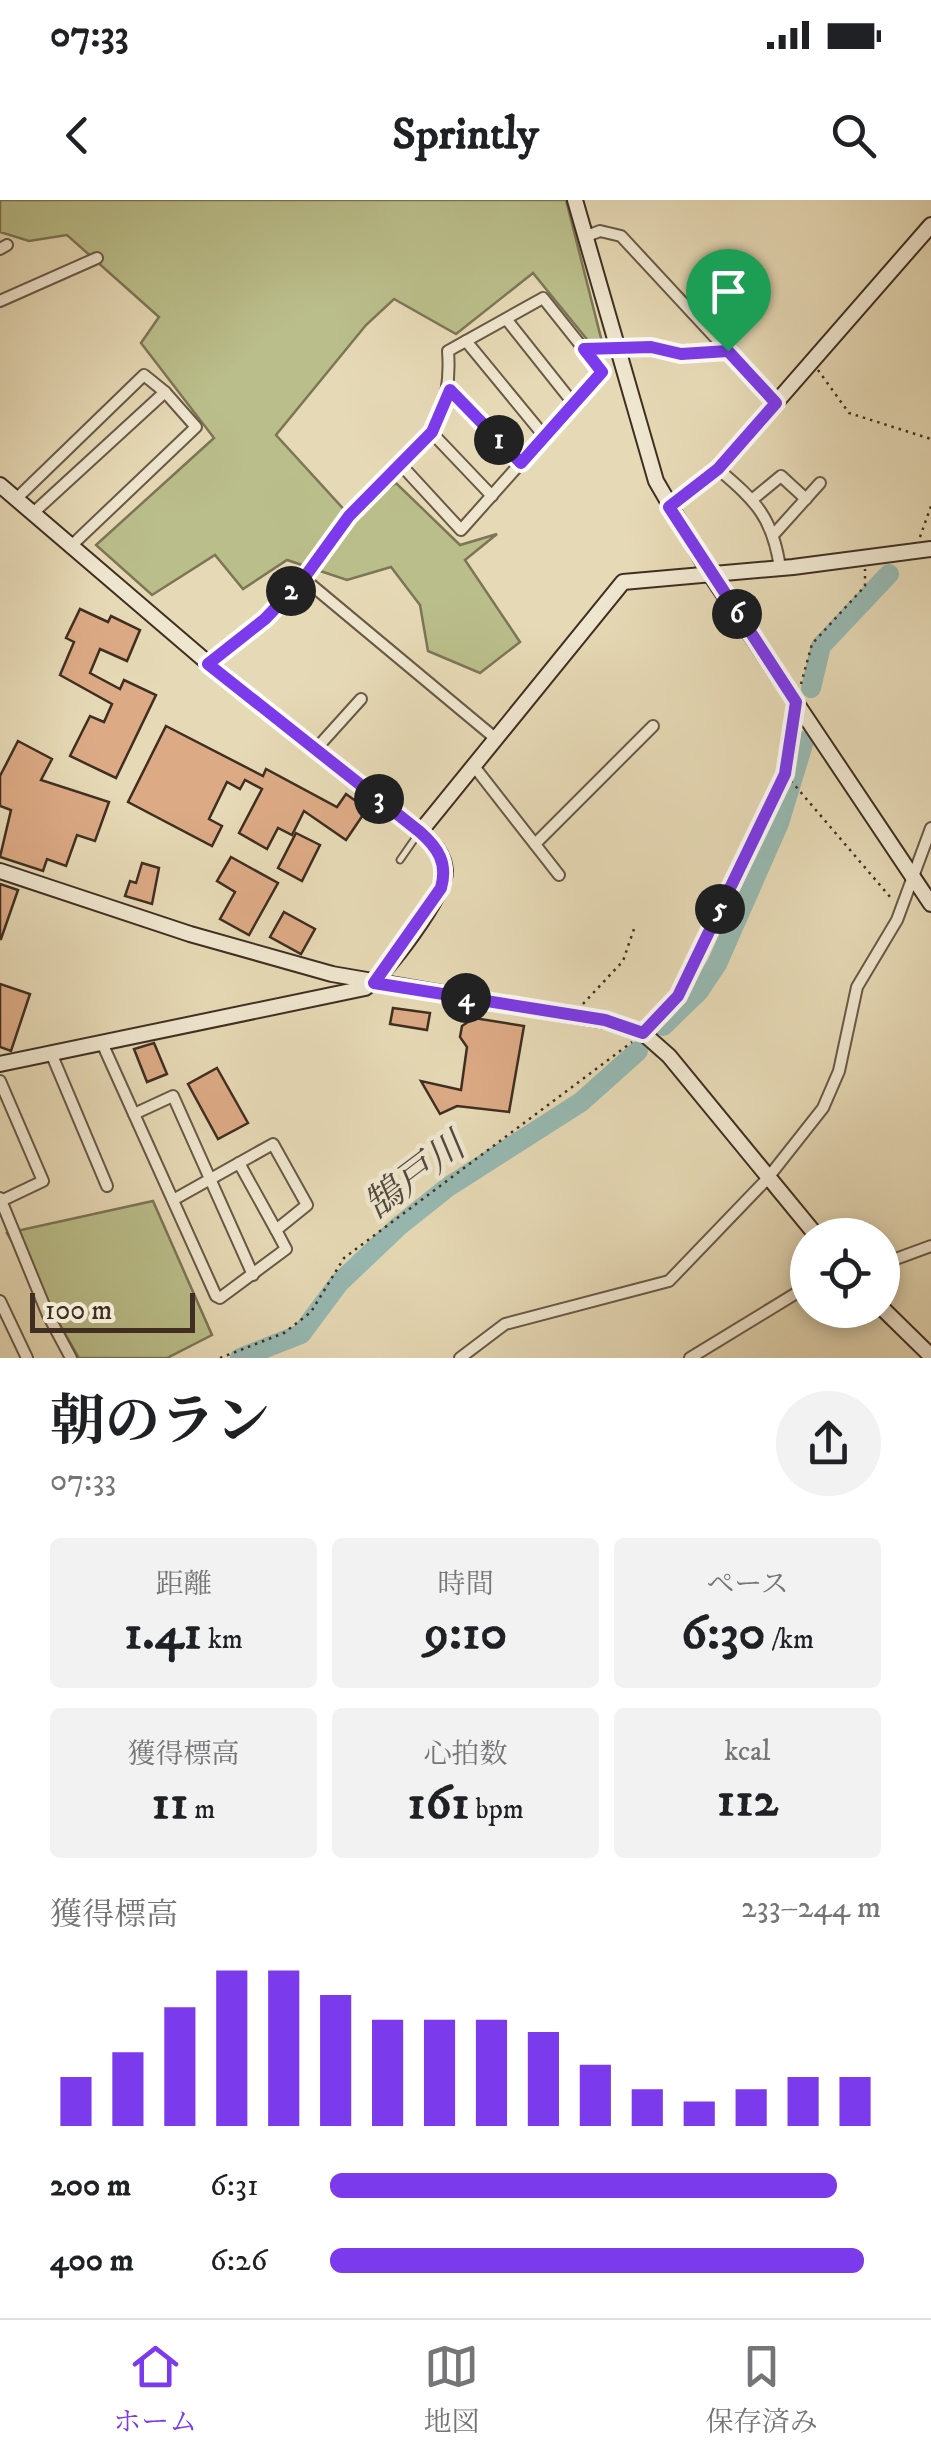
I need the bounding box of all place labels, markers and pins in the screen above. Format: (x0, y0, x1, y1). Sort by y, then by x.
pin (686, 249, 771, 352)
pin: 1 (474, 415, 524, 465)
pin: 2 (266, 566, 316, 616)
pin: 6 (712, 589, 762, 639)
pin: 3 (354, 774, 404, 824)
pin: 5 (695, 884, 745, 934)
pin: 4 (441, 973, 491, 1023)

